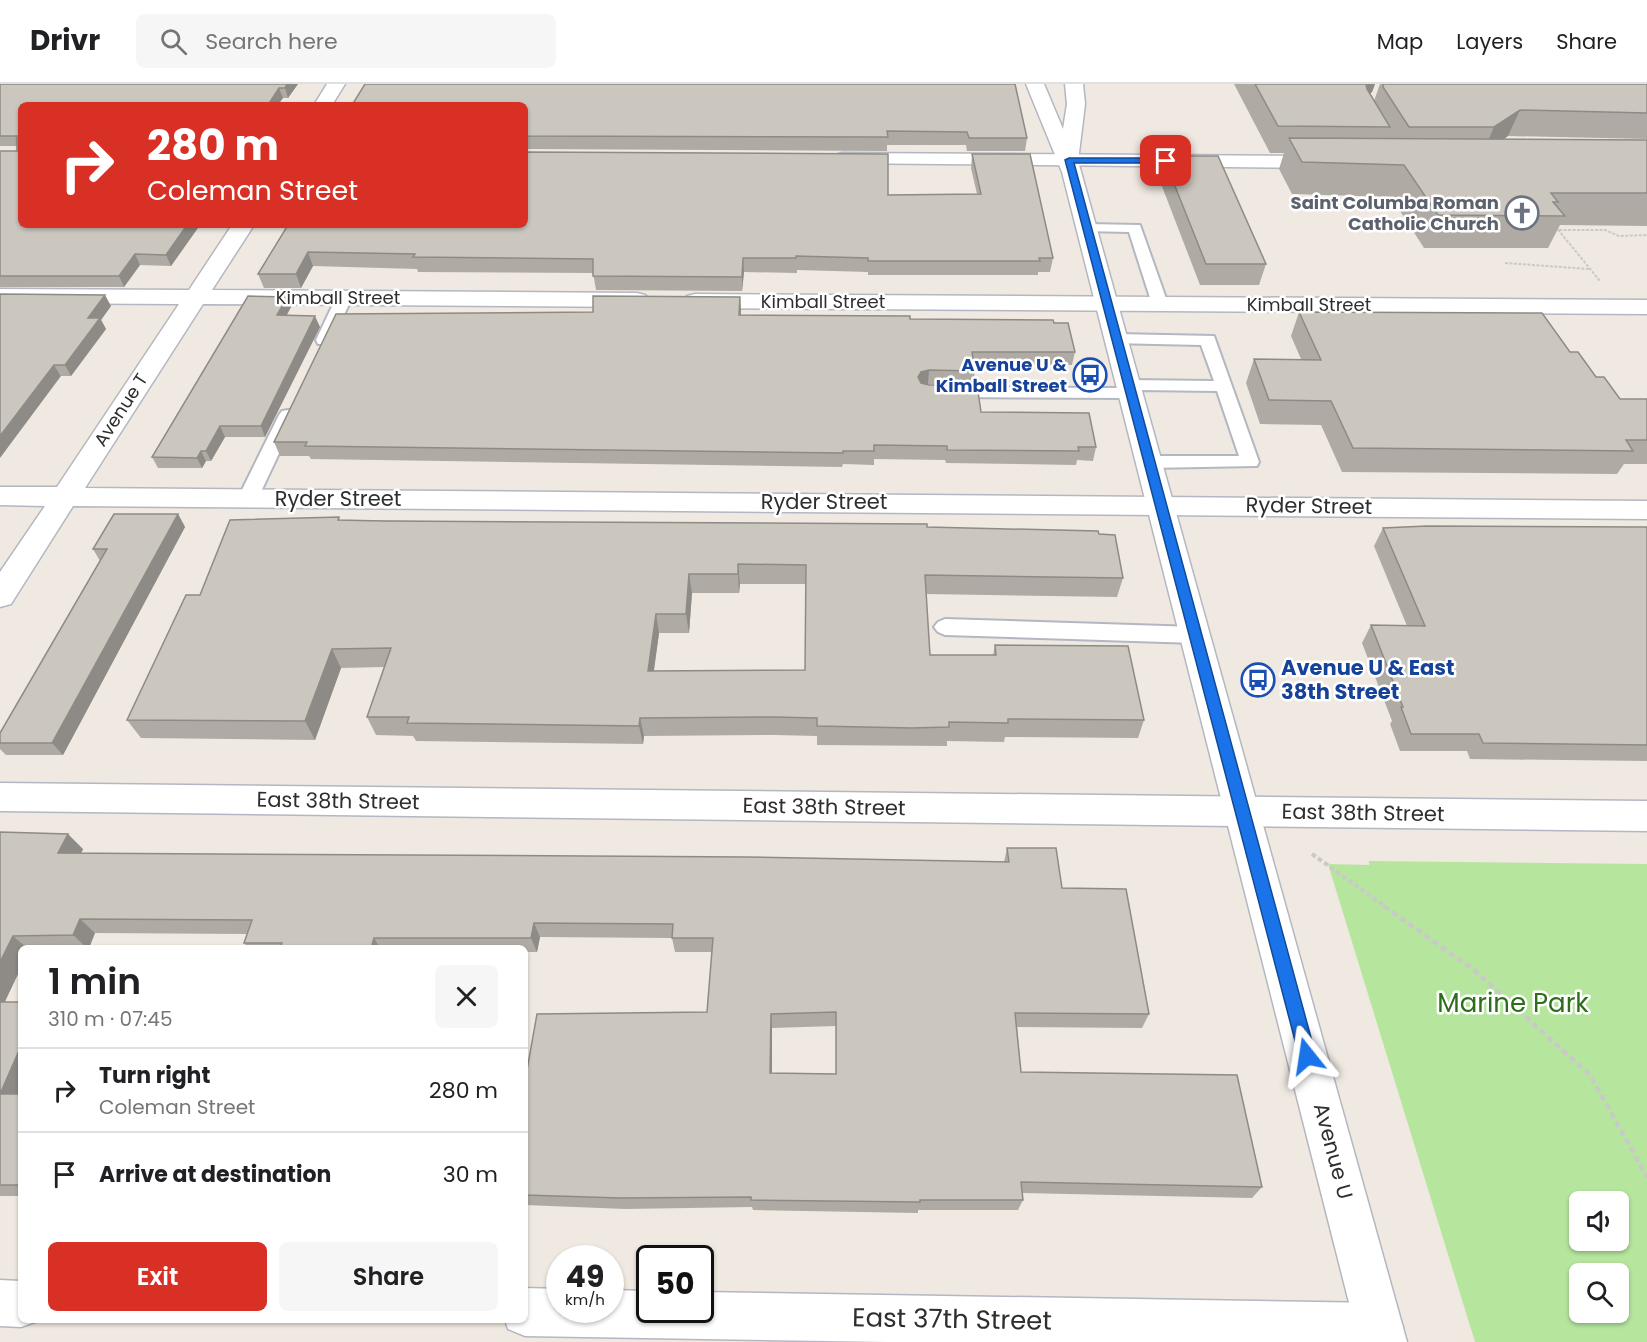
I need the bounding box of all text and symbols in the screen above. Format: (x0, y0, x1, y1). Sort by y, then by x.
search box (136, 14, 556, 68)
text: Drivr (30, 21, 100, 60)
icon: search (157, 25, 190, 58)
text: Search here (205, 26, 338, 57)
text: Map (1377, 27, 1423, 56)
text: Layers (1456, 27, 1523, 56)
text: Share (1556, 27, 1617, 56)
text: 280 m (147, 116, 279, 175)
icon: right (48, 126, 126, 204)
pin (1140, 135, 1191, 186)
icon: arrive (1149, 144, 1182, 177)
text: Coleman Street (147, 172, 358, 209)
place label: Saint Columba Roman Catholic Church (1291, 190, 1499, 236)
church icon: Saint Columba Roman Catholic Church (1504, 195, 1540, 231)
street label: Kimball Street (276, 285, 400, 310)
street label: Kimball Street (761, 289, 885, 314)
street label: Kimball Street (1247, 292, 1371, 317)
place label: Avenue U & Kimball Street (936, 352, 1068, 398)
bus stop icon: Avenue U & Kimball Street (1072, 357, 1108, 393)
street label: Avenue T (88, 368, 154, 451)
street label: Ryder Street (275, 484, 401, 513)
street label: Ryder Street (761, 487, 887, 516)
street label: Ryder Street (1245, 490, 1373, 521)
place label: Avenue U & East 38th Street (1281, 653, 1455, 706)
bus stop icon: Avenue U & East 38th Street (1240, 662, 1276, 698)
street label: East 38th Street (256, 785, 420, 816)
street label: East 38th Street (742, 791, 906, 822)
street label: East 38th Street (1281, 797, 1445, 828)
text: 1 min (48, 956, 141, 1007)
button: close (435, 965, 498, 1028)
park label: Marine Park (1437, 985, 1589, 1021)
text: 310 m · 07:45 (48, 1005, 172, 1033)
position arrow (1275, 1024, 1339, 1088)
text: Turn right (99, 1060, 210, 1091)
icon: right (48, 1074, 81, 1107)
text: 280 m (429, 1075, 498, 1106)
text: Coleman Street (99, 1093, 255, 1121)
street label: Avenue U (1307, 1099, 1360, 1202)
icon: arrive (48, 1158, 81, 1191)
text: Arrive at destination (99, 1159, 331, 1190)
text: 30 m (443, 1159, 498, 1190)
map controls (1569, 1191, 1629, 1323)
button: sound (1569, 1191, 1629, 1251)
button: Exit (48, 1242, 267, 1311)
button: Share (279, 1242, 498, 1311)
speed limit sign: 50 (636, 1245, 714, 1323)
text: 49 (566, 1255, 604, 1298)
button: search (1569, 1263, 1629, 1323)
text: km/h (565, 1289, 605, 1310)
street label: East 37th Street (852, 1299, 1052, 1339)

